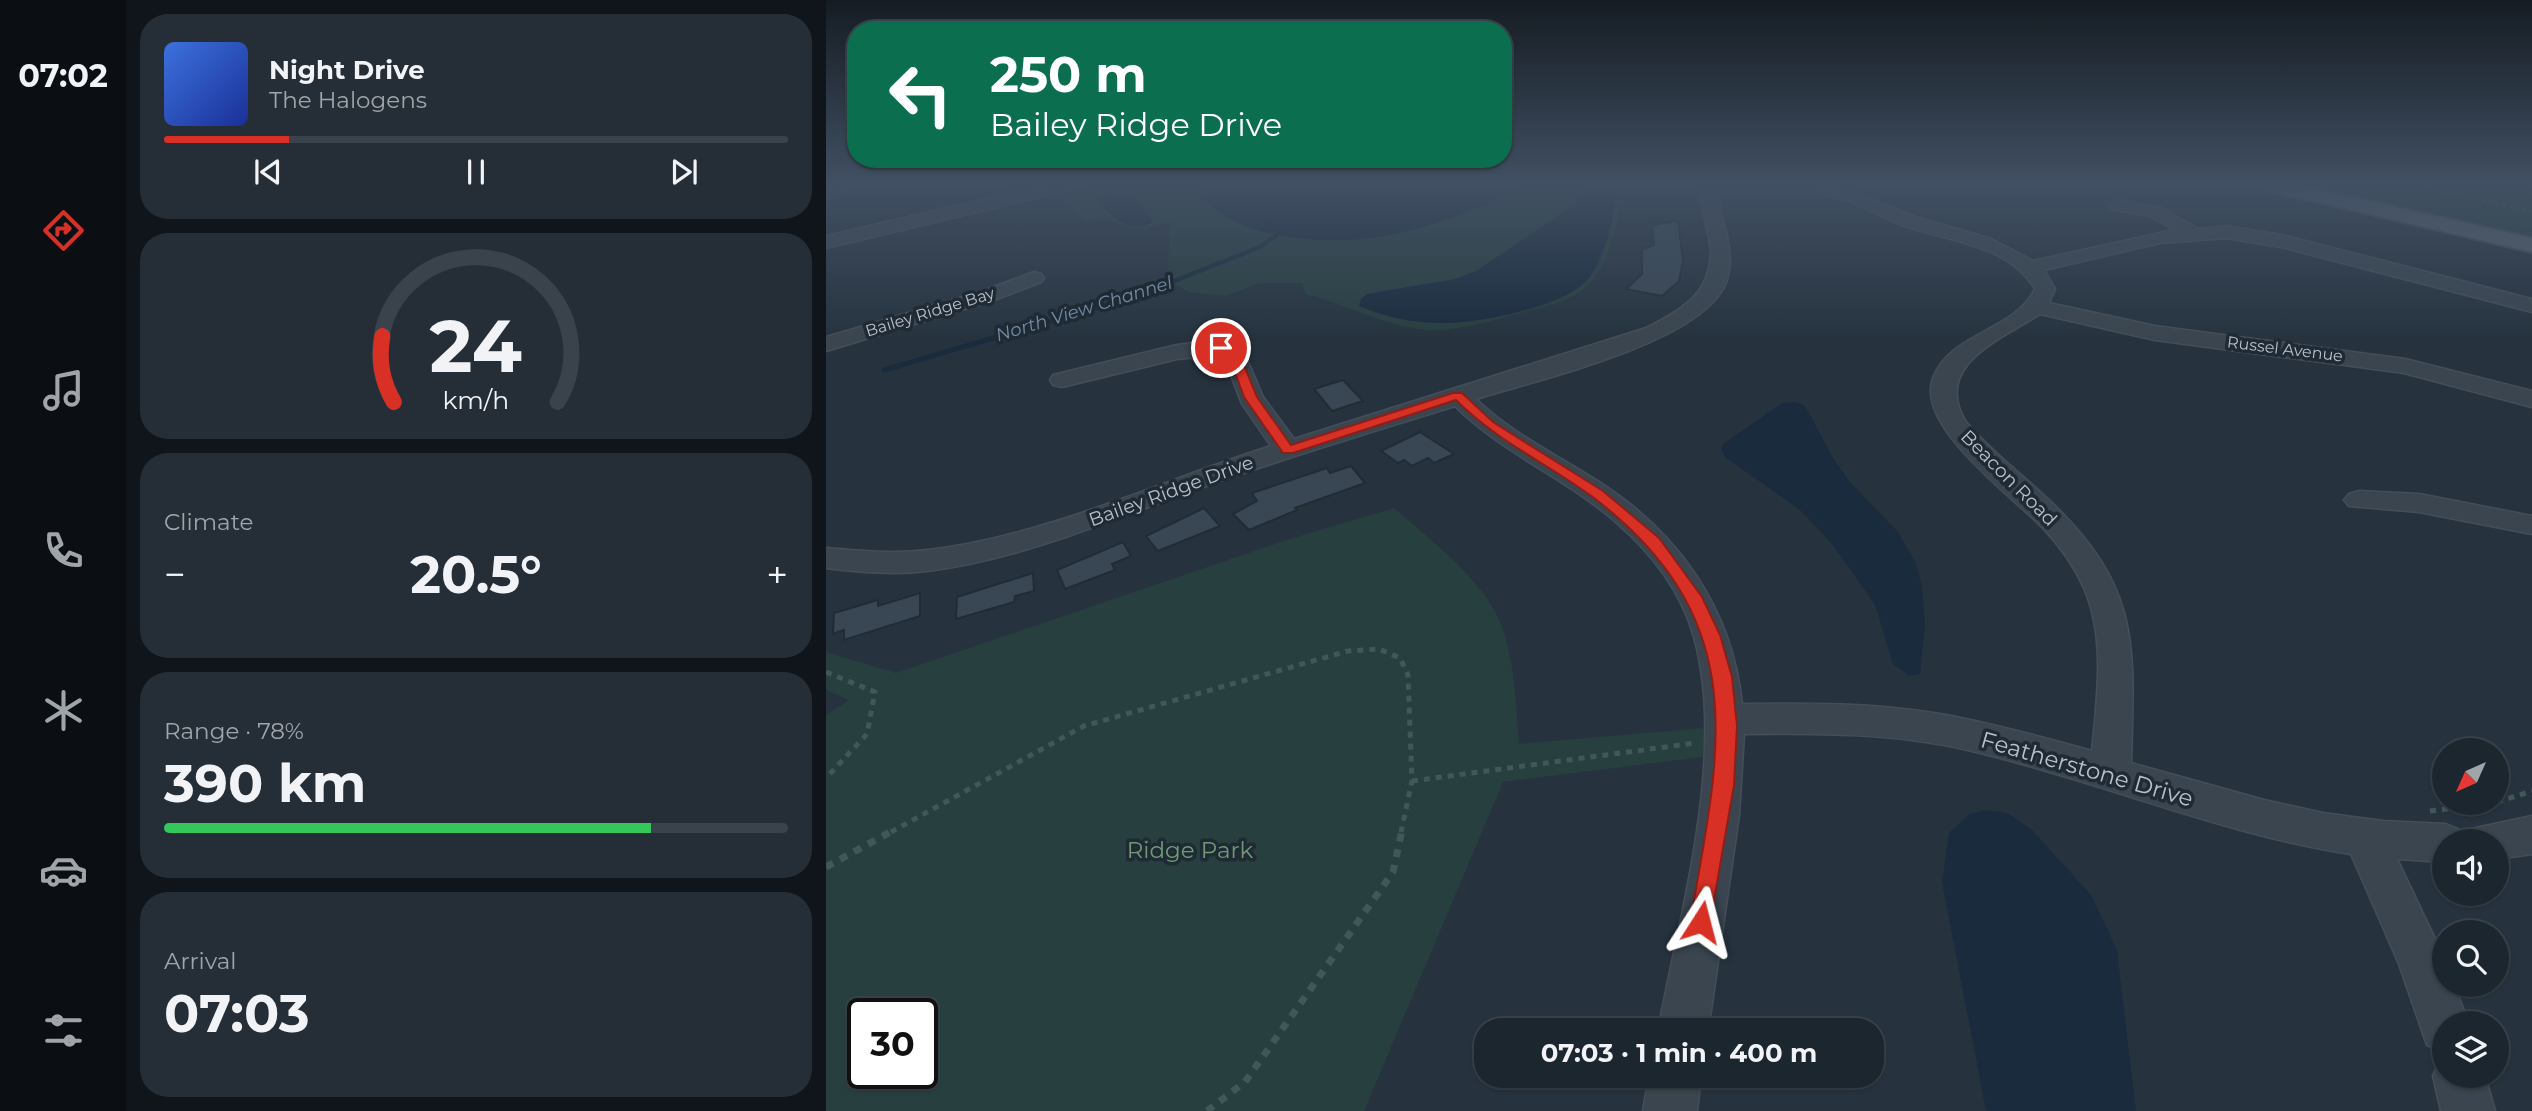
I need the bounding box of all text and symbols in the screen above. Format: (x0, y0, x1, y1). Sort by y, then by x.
text: 250 m (990, 45, 1147, 104)
icon: left (875, 49, 966, 140)
text: Night Drive (269, 54, 425, 86)
text: 07:02 (18, 56, 108, 95)
text: The Halogens (269, 86, 427, 114)
text: Bailey Ridge Drive (990, 105, 1282, 144)
icon: previous (249, 153, 287, 191)
icon: pause (457, 153, 495, 191)
icon: next (665, 153, 703, 191)
icon: directions (39, 206, 88, 255)
water label: North View Channel (993, 272, 1175, 346)
street label: Bailey Ridge Bay (863, 283, 997, 341)
text: 24 (430, 303, 522, 391)
pin (1191, 318, 1251, 378)
icon: arrive (1202, 329, 1240, 367)
street label: Russel Avenue (2226, 332, 2344, 366)
icon: music (39, 366, 88, 415)
text: km/h (443, 385, 509, 415)
street label: Beacon Road (1956, 425, 2062, 531)
street label: Bailey Ridge Drive (1086, 451, 1256, 531)
text: Climate (164, 508, 253, 536)
icon: phone (39, 526, 88, 575)
text: 20.5° (410, 543, 542, 606)
text: − (164, 551, 186, 598)
text: + (766, 551, 788, 598)
icon: climate (39, 686, 88, 735)
text: Range · 78% (164, 717, 304, 745)
street label: Featherstone Drive (1978, 725, 2196, 813)
north arrow (2432, 738, 2510, 816)
map controls (2432, 738, 2509, 1088)
text: 390 km (164, 752, 366, 815)
button: sound (2432, 829, 2509, 906)
park label: Ridge Park (1127, 836, 1254, 864)
icon: car (39, 846, 88, 895)
position arrow (1664, 885, 1738, 959)
button: search (2432, 920, 2509, 997)
text: Arrival (164, 947, 237, 975)
text: 07:03 (164, 982, 310, 1045)
speed limit sign: 30 (847, 998, 938, 1089)
icon: filters (39, 1006, 88, 1055)
button: layers (2432, 1011, 2509, 1088)
text: 07:03 · 1 min · 400 m (1541, 1037, 1817, 1069)

